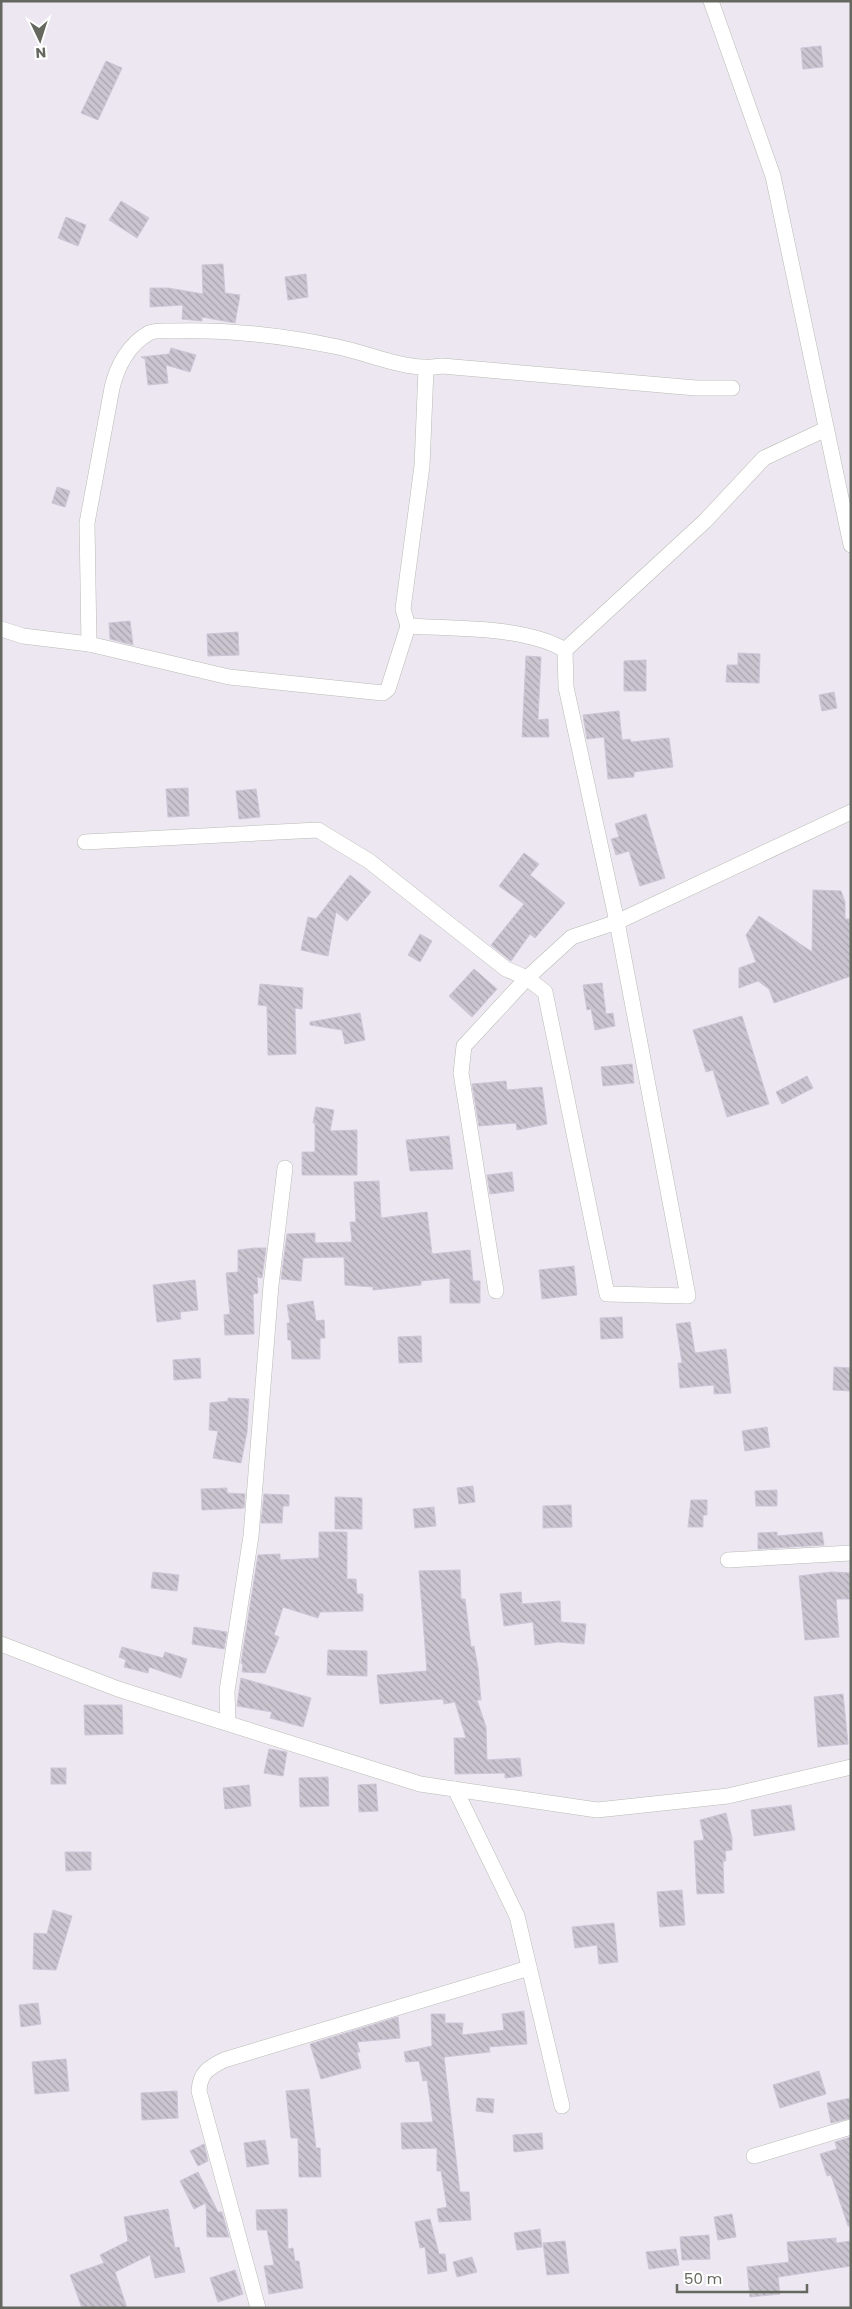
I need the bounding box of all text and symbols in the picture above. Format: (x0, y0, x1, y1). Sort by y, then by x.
north arrow (15, 15, 65, 65)
text: N (35, 43, 47, 63)
scale bar (677, 2262, 807, 2294)
text: 50 m (684, 2268, 722, 2289)

